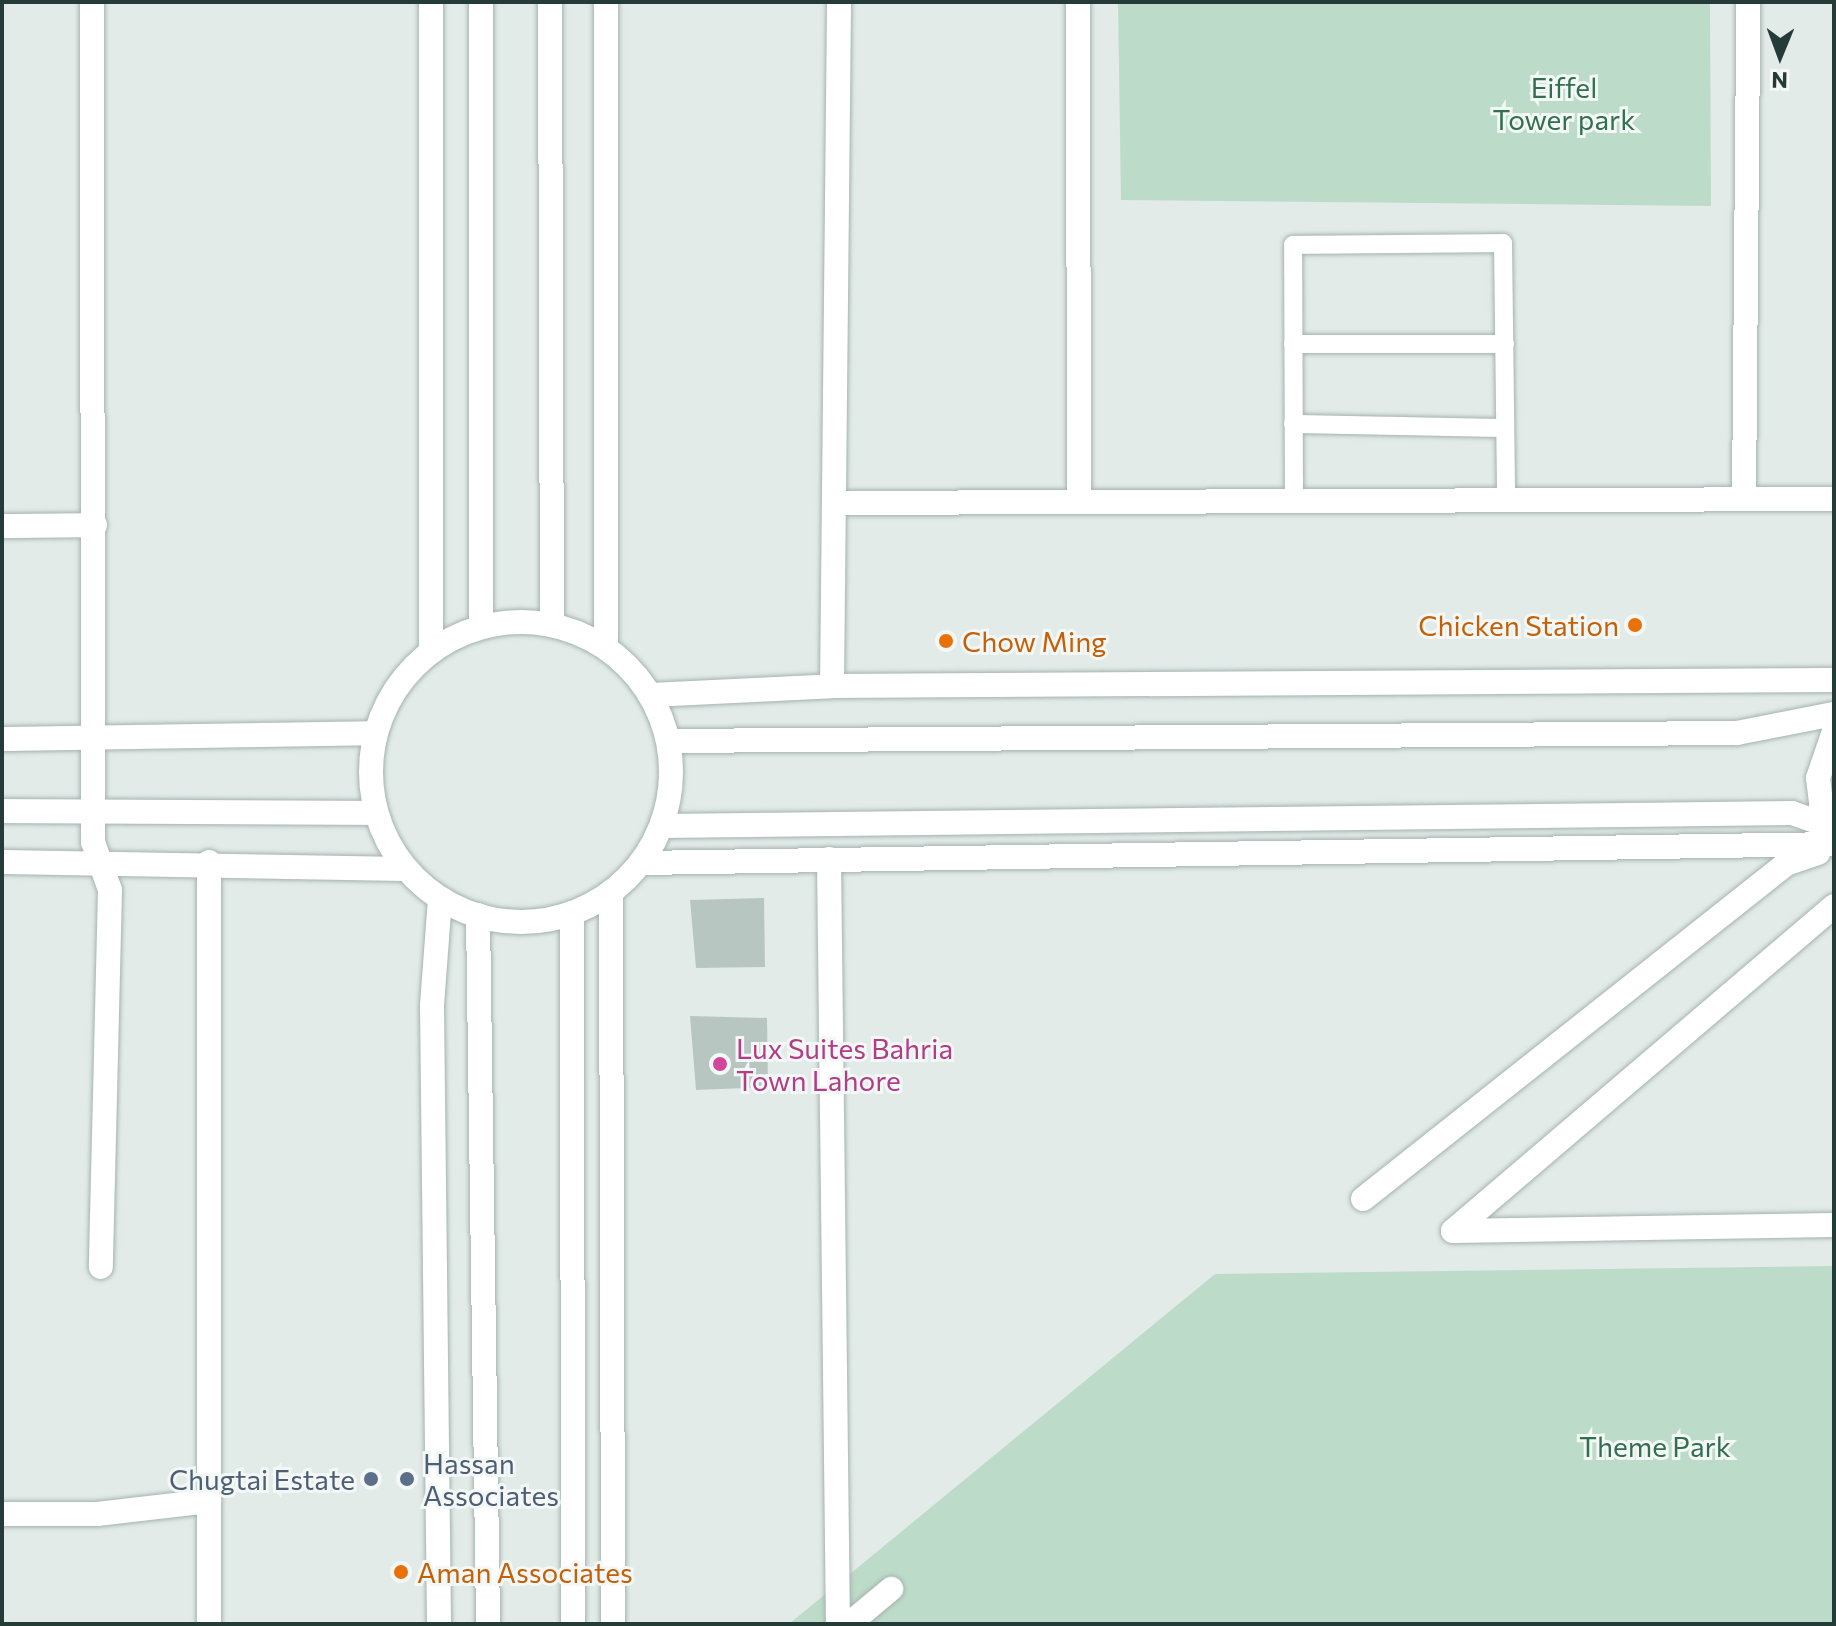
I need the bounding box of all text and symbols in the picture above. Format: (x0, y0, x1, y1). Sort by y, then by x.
north arrow (1740, 16, 1820, 96)
text: N (1771, 67, 1788, 94)
park label: Eiffel Tower park (1493, 70, 1635, 136)
place label: Chicken Station (1418, 608, 1619, 642)
marker: Chicken Station (1626, 616, 1644, 634)
place label: Chow Ming (962, 624, 1106, 658)
marker: Chow Ming (937, 632, 955, 650)
place label: Lux Suites Bahria Town Lahore (736, 1031, 953, 1097)
marker: Lux Suites Bahria Town Lahore (711, 1055, 729, 1073)
park label: Theme Park (1579, 1429, 1731, 1463)
place label: Hassan Associates (423, 1446, 559, 1512)
place label: Chugtai Estate (169, 1462, 355, 1496)
marker: Chugtai Estate (362, 1470, 380, 1488)
marker: Hassan Associates (398, 1470, 416, 1488)
place label: Aman Associates (417, 1555, 633, 1589)
marker: Aman Associates (392, 1563, 410, 1581)

